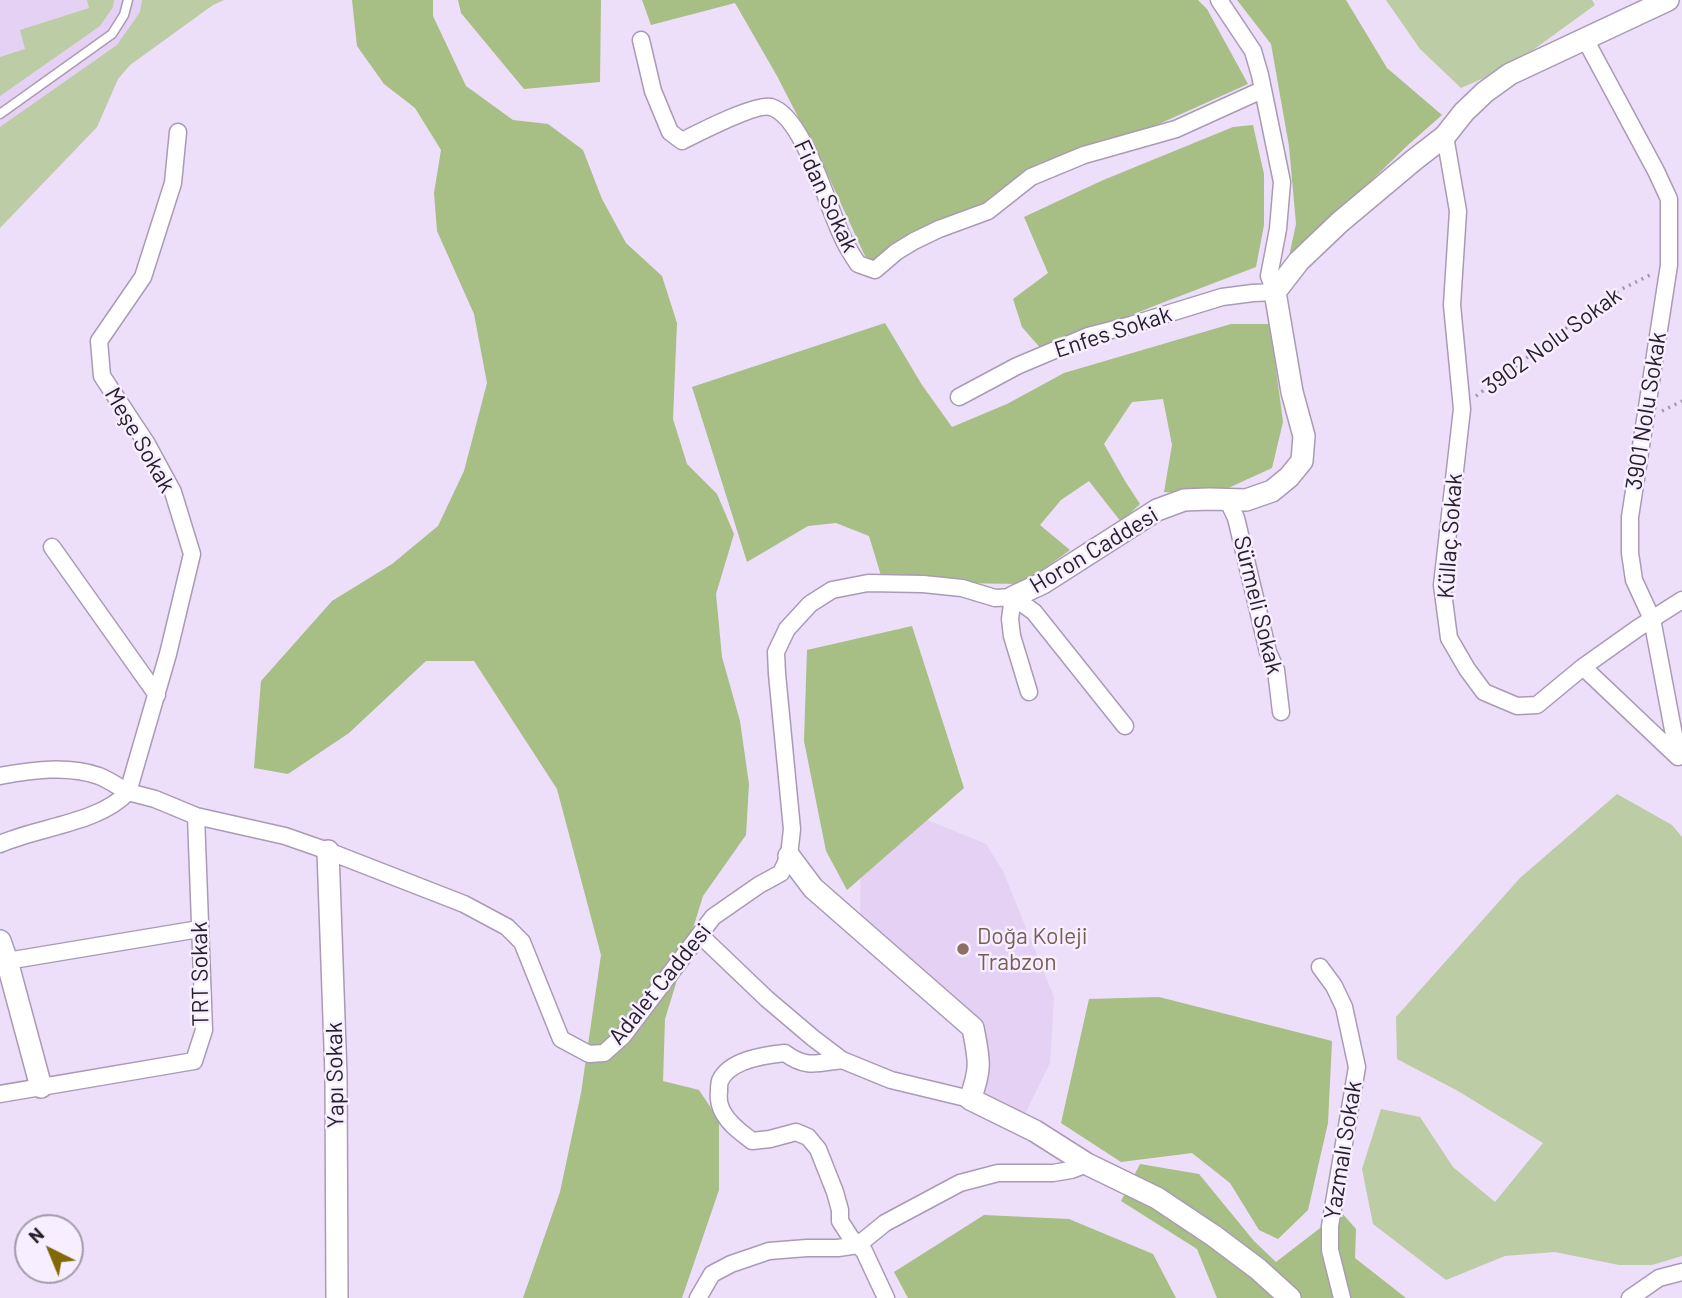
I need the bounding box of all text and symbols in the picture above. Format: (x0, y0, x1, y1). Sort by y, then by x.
street label: Fidan Sokak (788, 135, 864, 257)
street label: 3902 Nolu Sokak (1477, 281, 1627, 401)
street label: Enfes Sokak (1051, 300, 1175, 364)
street label: 3901 Nolu Sokak (1620, 330, 1672, 492)
street label: Meşe Sokak (99, 382, 181, 498)
street label: Küllaç Sokak (1432, 472, 1468, 600)
street label: Horon Caddesi (1025, 501, 1163, 599)
street label: Sürmeli Sokak (1227, 533, 1289, 677)
street label: Adalet Caddesi (603, 918, 717, 1050)
street label: TRT Sokak (185, 921, 215, 1027)
place label: Doğa Koleji Trabzon (977, 922, 1088, 976)
marker: Doğa Koleji Trabzon (955, 941, 971, 957)
street label: Yapı Sokak (320, 1022, 350, 1128)
street label: Yazmalı Sokak (1318, 1079, 1368, 1221)
north arrow (14, 1214, 84, 1284)
text: N (23, 1222, 48, 1247)

